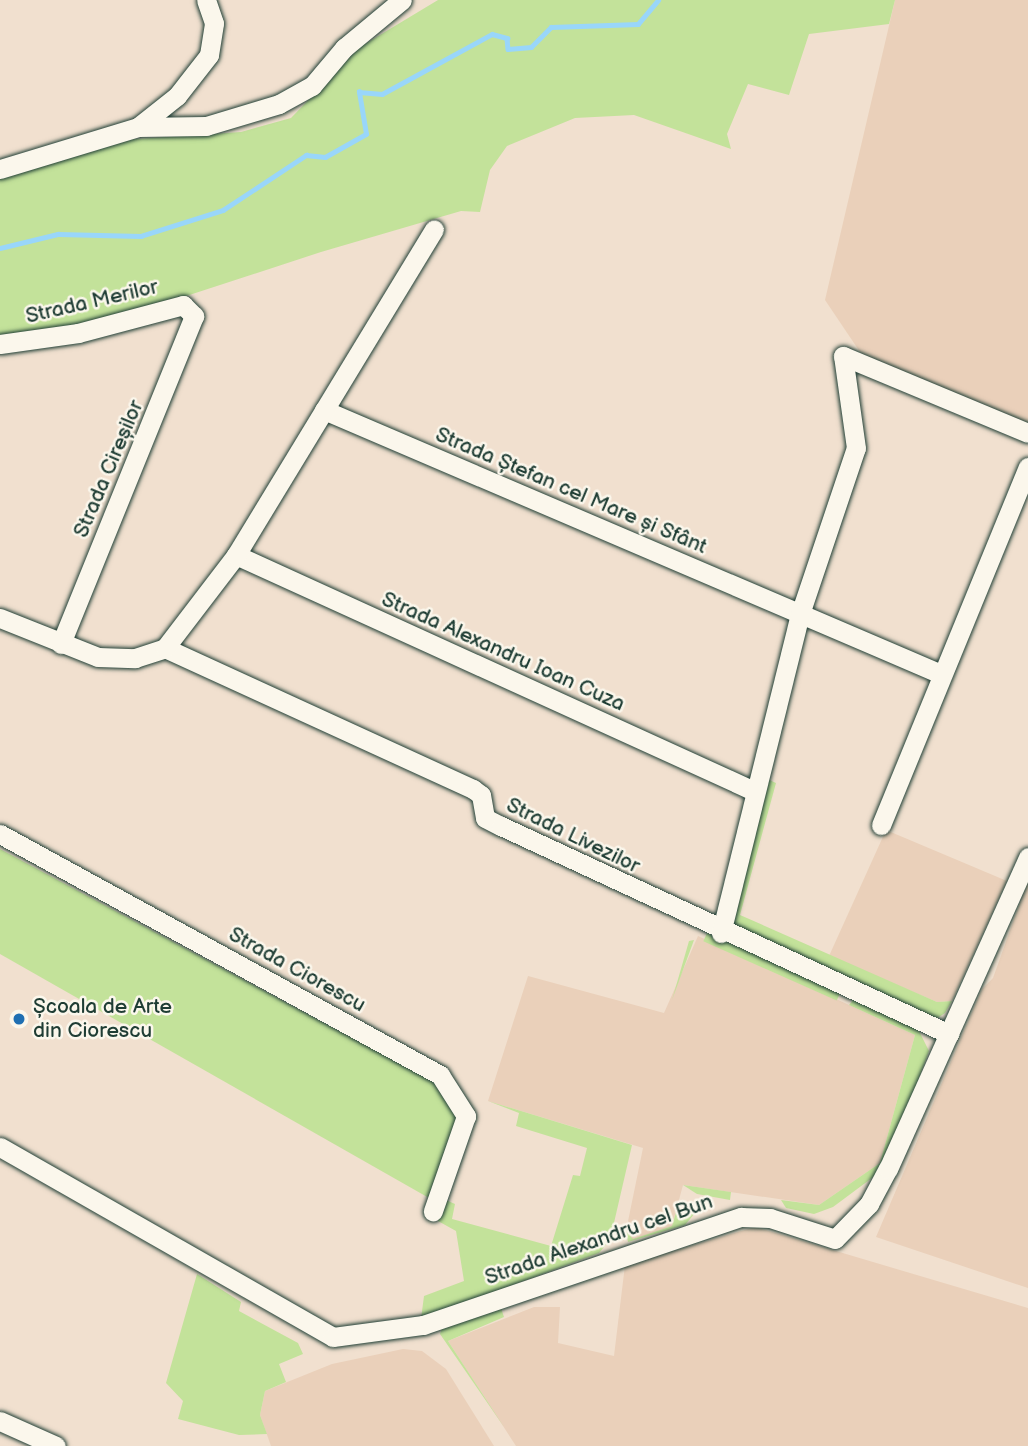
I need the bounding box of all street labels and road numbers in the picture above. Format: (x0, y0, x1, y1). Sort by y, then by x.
street label: Strada Merilor (23, 275, 161, 329)
street label: Strada Cireșilor (69, 397, 149, 541)
street label: Strada Ștefan cel Mare și Sfânt (431, 422, 711, 560)
street label: Strada Alexandru Ioan Cuza (378, 587, 628, 717)
street label: Strada Livezilor (502, 793, 644, 879)
street label: Strada Ciorescu (224, 922, 370, 1018)
street label: Strada Alexandru cel Bun (482, 1189, 716, 1291)

